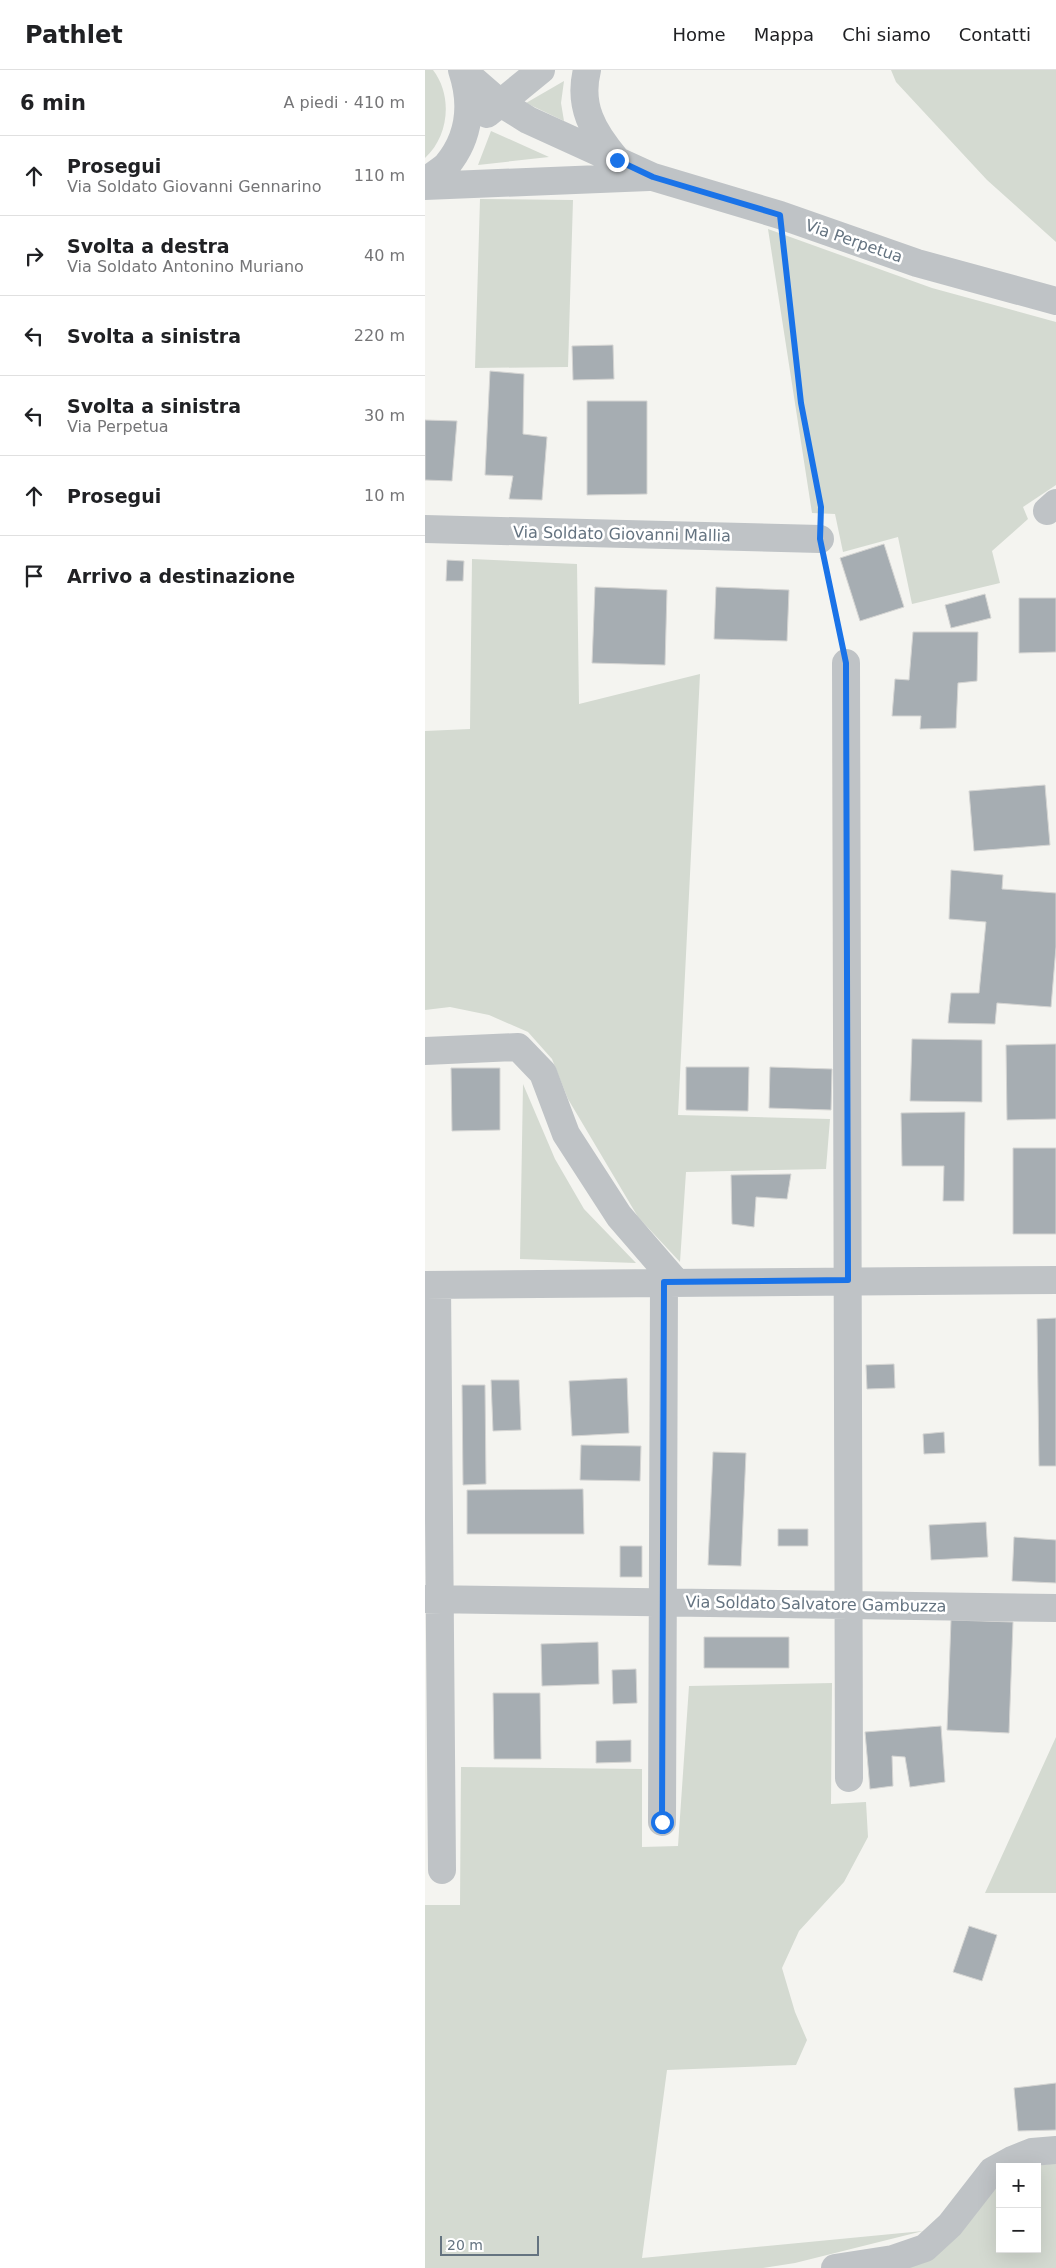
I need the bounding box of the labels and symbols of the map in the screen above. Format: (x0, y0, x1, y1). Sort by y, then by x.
route end (606, 149, 629, 172)
street label: Via Perpetua (803, 215, 905, 267)
street label: Via Soldato Giovanni Mallia (513, 523, 731, 545)
street label: Via Soldato Salvatore Gambuzza (685, 1592, 947, 1616)
route start (651, 1811, 674, 1834)
scale bar (440, 2233, 539, 2256)

